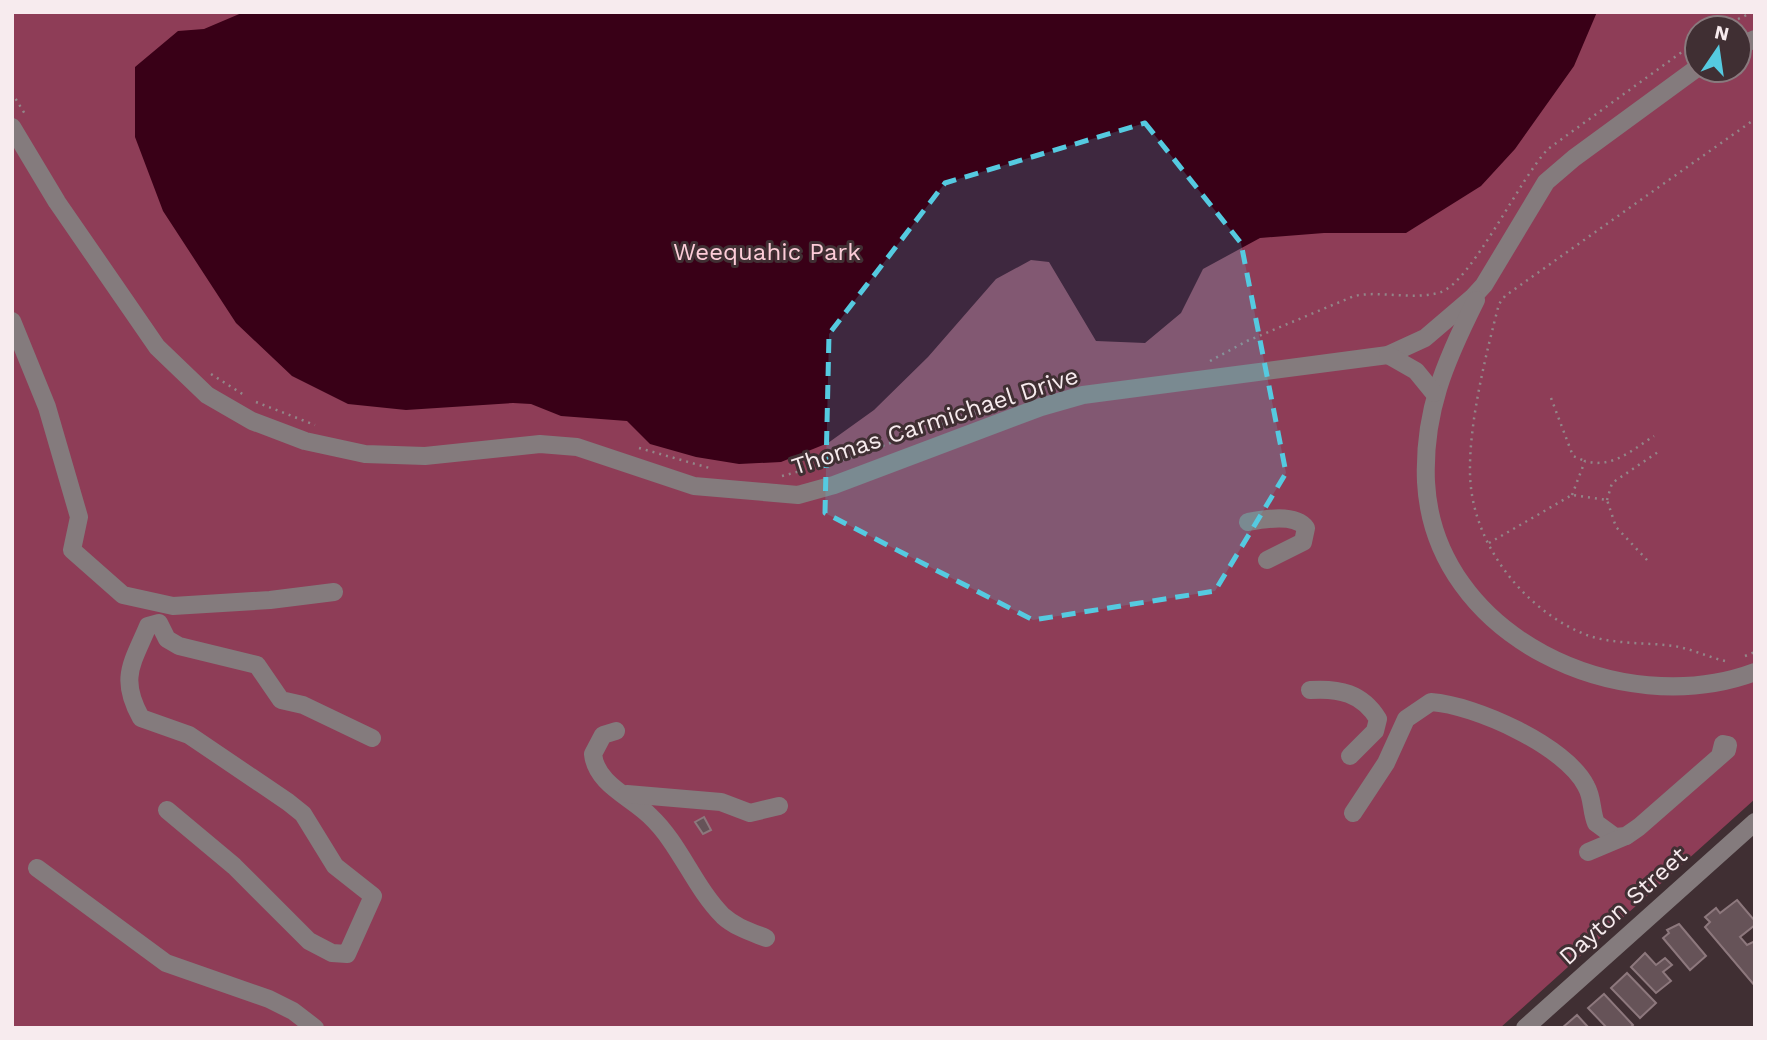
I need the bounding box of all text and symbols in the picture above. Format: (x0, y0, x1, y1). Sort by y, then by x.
north arrow (1683, 14, 1753, 84)
text: N (1712, 20, 1731, 46)
park label: Weequahic Park (673, 238, 861, 266)
street label: Thomas Carmichael Drive (788, 361, 1082, 481)
street label: Dayton Street (1553, 841, 1693, 971)

